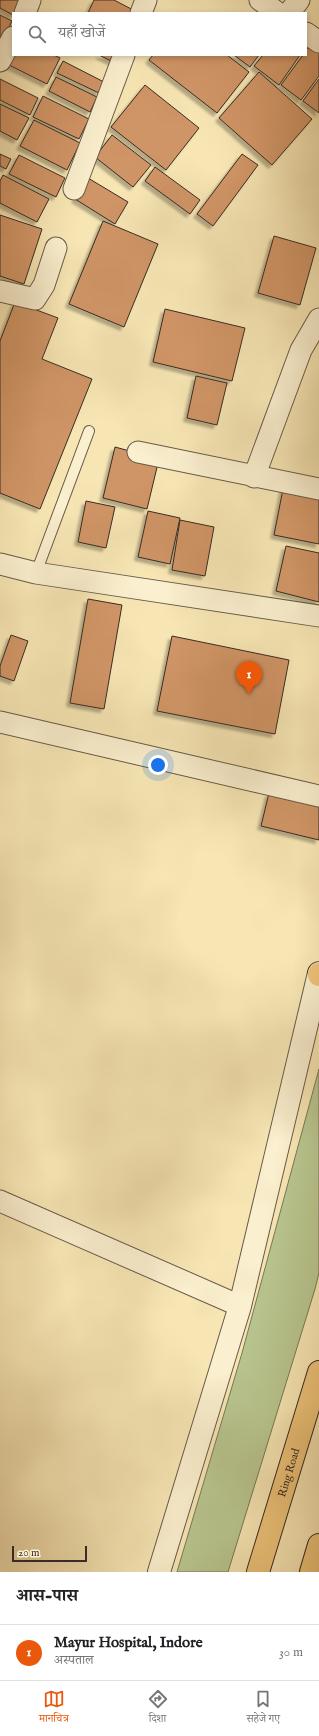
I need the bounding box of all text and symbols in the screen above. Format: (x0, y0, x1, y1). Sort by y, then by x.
search box (12, 12, 307, 56)
icon: search (26, 23, 48, 45)
text: यहाँ खोजें (58, 23, 105, 42)
pin: 1 (236, 661, 262, 694)
your location (148, 755, 168, 775)
street label: Ring Road (275, 1447, 303, 1499)
scale bar (12, 1544, 87, 1563)
text: 20 m (18, 1546, 39, 1560)
text: आस-पास (16, 1586, 78, 1607)
text: Mayur Hospital, Indore (54, 1633, 203, 1652)
text: 1 (27, 1644, 31, 1661)
text: 30 m (279, 1644, 303, 1661)
text: अस्पताल (54, 1652, 94, 1669)
tab: मानचित्र (39, 1688, 69, 1729)
tab: दिशा (147, 1688, 169, 1729)
tab: सहेजे गए (246, 1688, 280, 1729)

